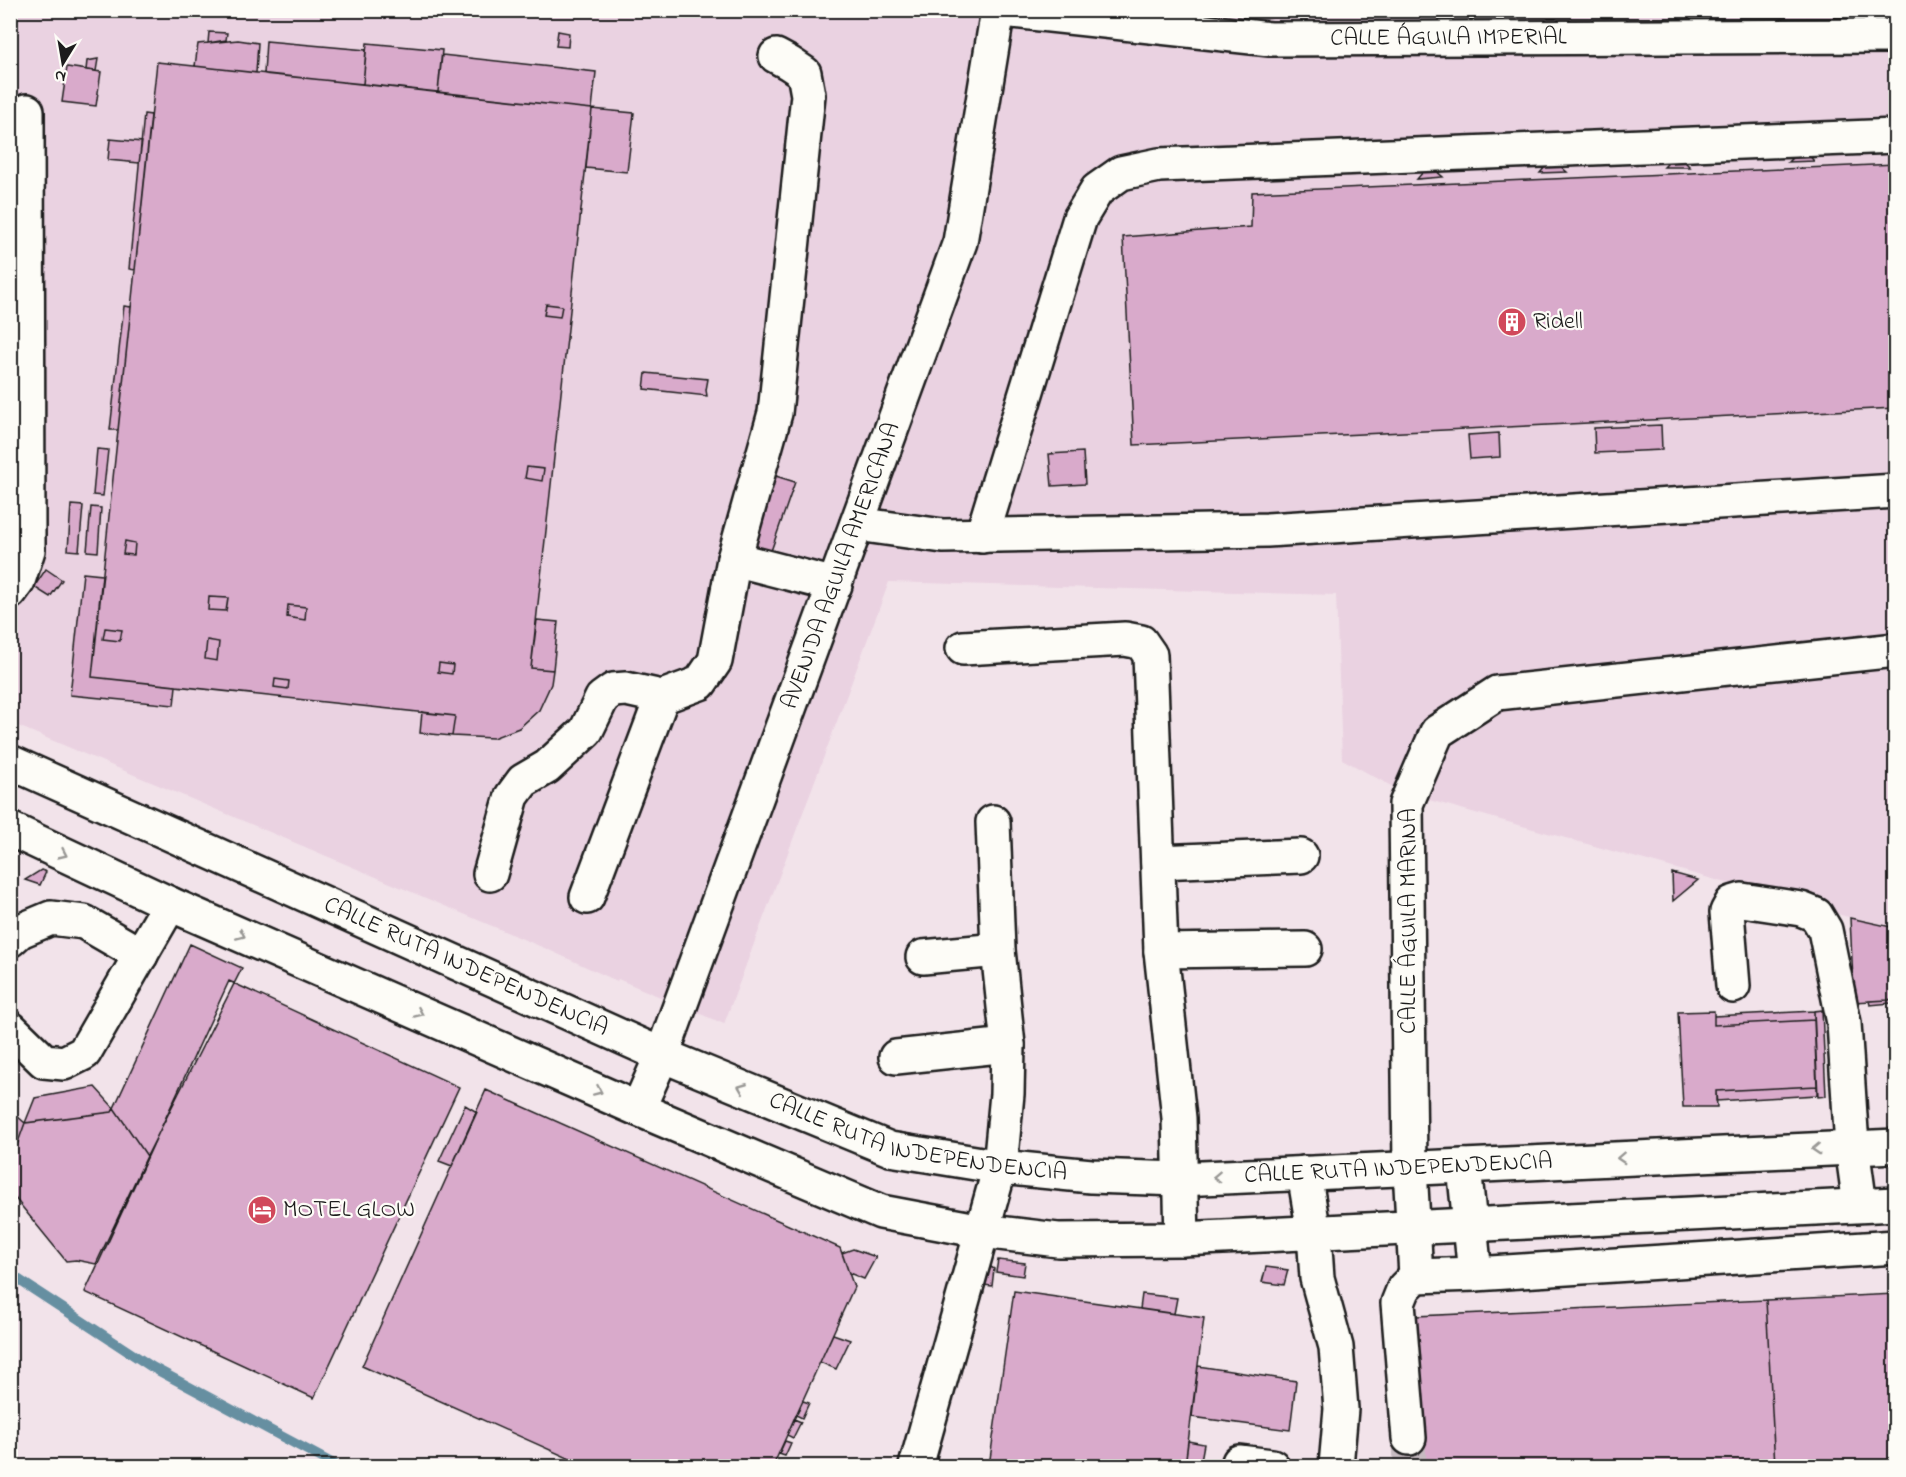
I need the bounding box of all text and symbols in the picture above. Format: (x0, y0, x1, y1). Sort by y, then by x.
street label: CALLE ÁGUILA IMPERIAL (1330, 20, 1567, 56)
north arrow (33, 33, 93, 93)
text: N (53, 63, 68, 89)
place label: Ridell (1533, 305, 1583, 340)
building icon: Ridell (1496, 306, 1528, 338)
street label: AVENIDA AGUILA AMERICANA (773, 418, 910, 714)
street label: CALLE ÁGUILA MARINA (1392, 808, 1427, 1034)
one-way arrow (57, 846, 68, 858)
street label: CALLE RUTA INDEPENDENCIA (318, 888, 614, 1046)
one-way arrow (234, 928, 245, 940)
one-way arrow (413, 1006, 424, 1018)
one-way arrow (737, 1083, 748, 1095)
street label: CALLE RUTA INDEPENDENCIA (763, 1083, 1069, 1191)
one-way arrow (592, 1084, 603, 1096)
one-way arrow (1812, 1142, 1821, 1155)
street label: CALLE RUTA INDEPENDENCIA (1243, 1144, 1553, 1194)
one-way arrow (1617, 1152, 1626, 1165)
one-way arrow (1212, 1171, 1221, 1184)
place label: MOTEL GLOW (283, 1193, 415, 1228)
hotel icon: MOTEL GLOW (246, 1194, 278, 1226)

